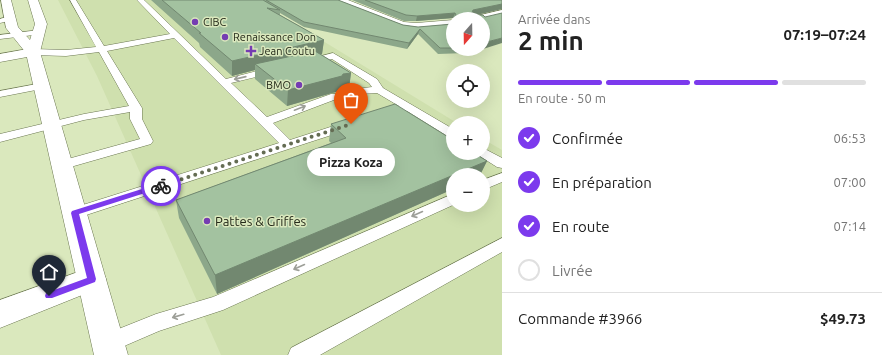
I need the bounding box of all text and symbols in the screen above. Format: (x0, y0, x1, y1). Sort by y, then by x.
north arrow (446, 12, 490, 56)
map controls (446, 12, 490, 212)
text: Arrivée dans (518, 12, 590, 26)
place label: CIBC (203, 16, 227, 28)
marker: CIBC (190, 17, 200, 27)
text: 2 min (518, 26, 584, 55)
text: 07:19–07:24 (783, 26, 866, 43)
place label: Renaissance Don (233, 31, 316, 43)
marker: Renaissance Don (220, 32, 230, 42)
place label: Jean Coutu (259, 45, 315, 57)
marker: Jean Coutu (246, 46, 256, 56)
button: locate (446, 64, 490, 108)
one-way arrow (234, 74, 247, 82)
place label: BMO (266, 79, 291, 91)
marker: BMO (294, 80, 304, 90)
pin (334, 83, 368, 124)
icon: bag (340, 89, 362, 111)
text: En route · 50 m (518, 91, 606, 105)
one-way arrow (294, 104, 306, 112)
button: + (446, 116, 490, 160)
icon: check (518, 127, 540, 149)
text: Confirmée (552, 130, 623, 147)
text: 06:53 (833, 131, 866, 145)
callout: Pizza Koza (307, 148, 395, 176)
text: Pizza Koza (319, 155, 383, 169)
courier (141, 166, 181, 206)
button: − (446, 168, 490, 212)
icon: check (518, 171, 540, 193)
text: En préparation (552, 174, 652, 191)
icon: bike (150, 175, 172, 197)
text: 07:00 (833, 175, 866, 189)
one-way arrow (412, 211, 424, 219)
place label: Pattes & Griffes (215, 214, 307, 228)
icon: check (518, 215, 540, 237)
marker: Pattes & Griffes (202, 216, 212, 226)
text: En route (552, 218, 610, 235)
text: 07:14 (833, 219, 866, 233)
pin (32, 255, 66, 296)
icon: home (38, 261, 60, 283)
text: Livrée (552, 262, 593, 279)
one-way arrow (293, 264, 305, 271)
text: Commande #3966 (518, 310, 642, 327)
text: $49.73 (820, 310, 866, 327)
one-way arrow (172, 313, 185, 320)

